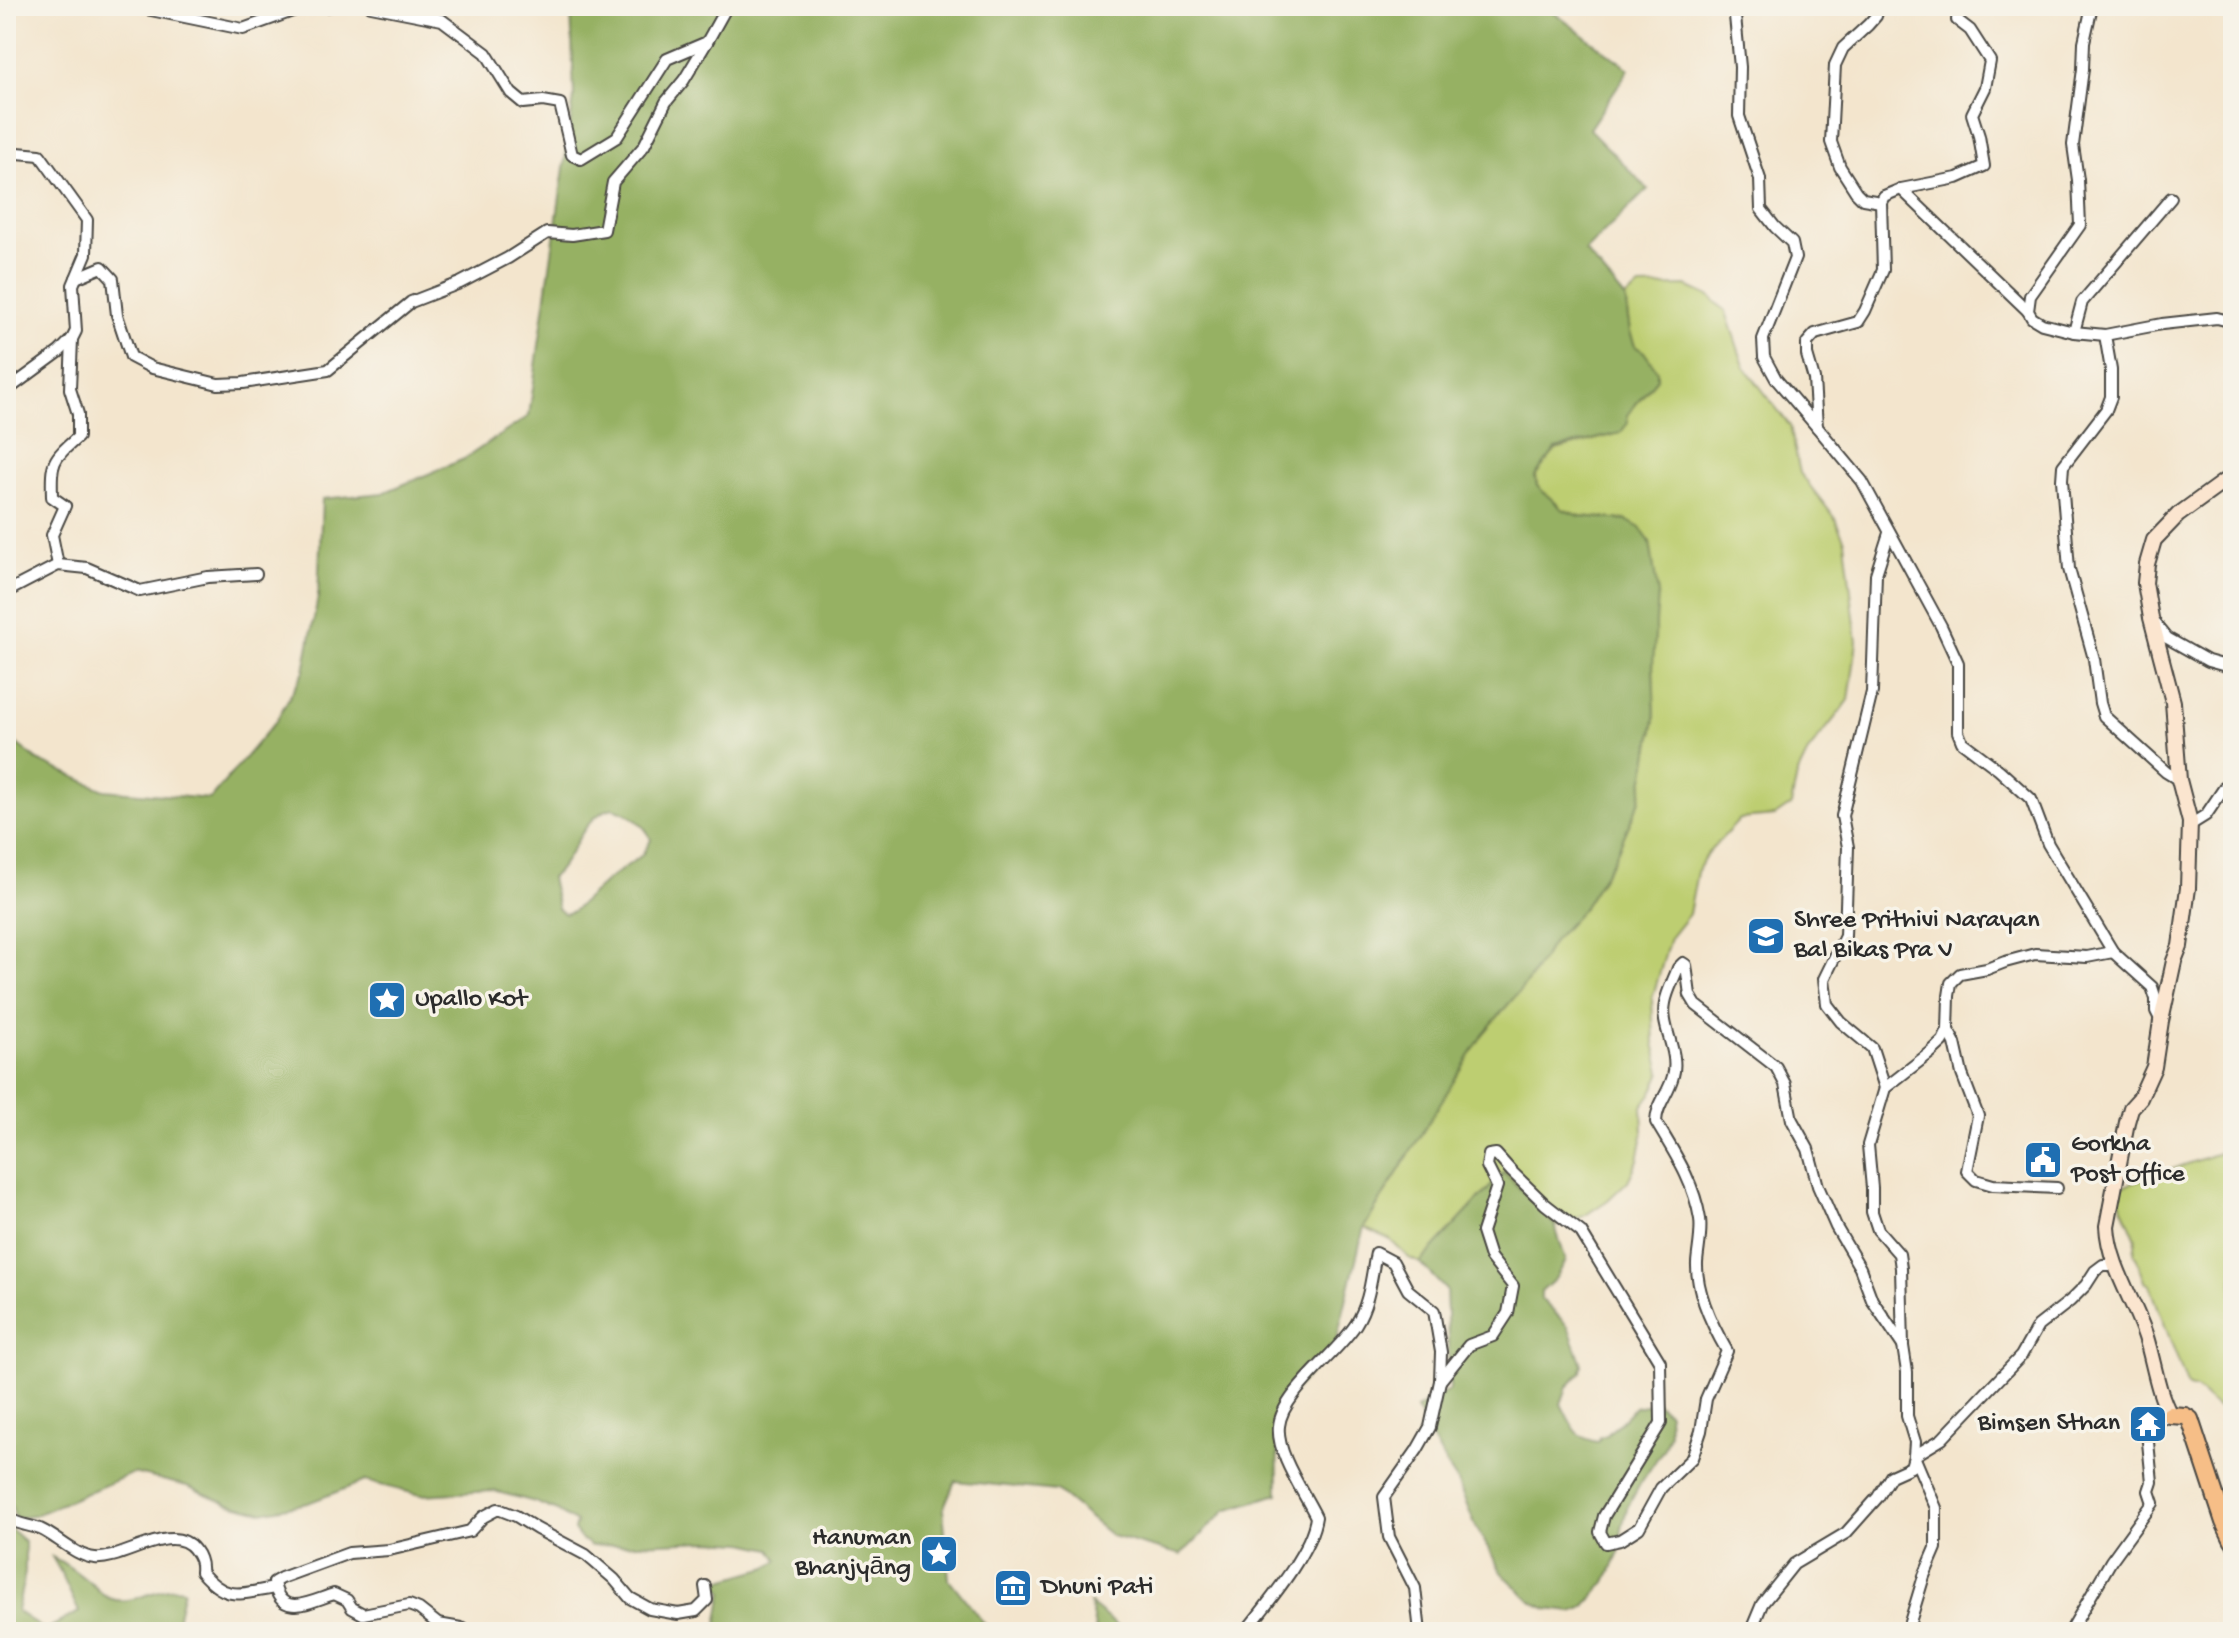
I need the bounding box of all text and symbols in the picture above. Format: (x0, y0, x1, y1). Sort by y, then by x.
place label: Shree Prithivi Narayan Bal Bikas Pra V (1793, 906, 2040, 967)
school or university icon: Shree Prithivi Narayan Bal Bikas Pra V (1745, 915, 1787, 957)
place icon: Upallo Kot (366, 979, 408, 1021)
place label: Upallo Kot (415, 985, 529, 1016)
place label: Gorkha Post Office (2070, 1130, 2185, 1191)
public building icon: Gorkha Post Office (2022, 1139, 2064, 1181)
temple icon: Bimsen Sthan (2127, 1403, 2169, 1445)
place label: Bimsen Sthan (1977, 1409, 2121, 1440)
place label: Hanuman Bhanjyāng (794, 1524, 912, 1585)
place icon: Hanuman Bhanjyāng (918, 1533, 960, 1575)
museum icon: Dhuni Pati (992, 1567, 1034, 1609)
place label: Dhuni Pati (1039, 1573, 1153, 1604)

